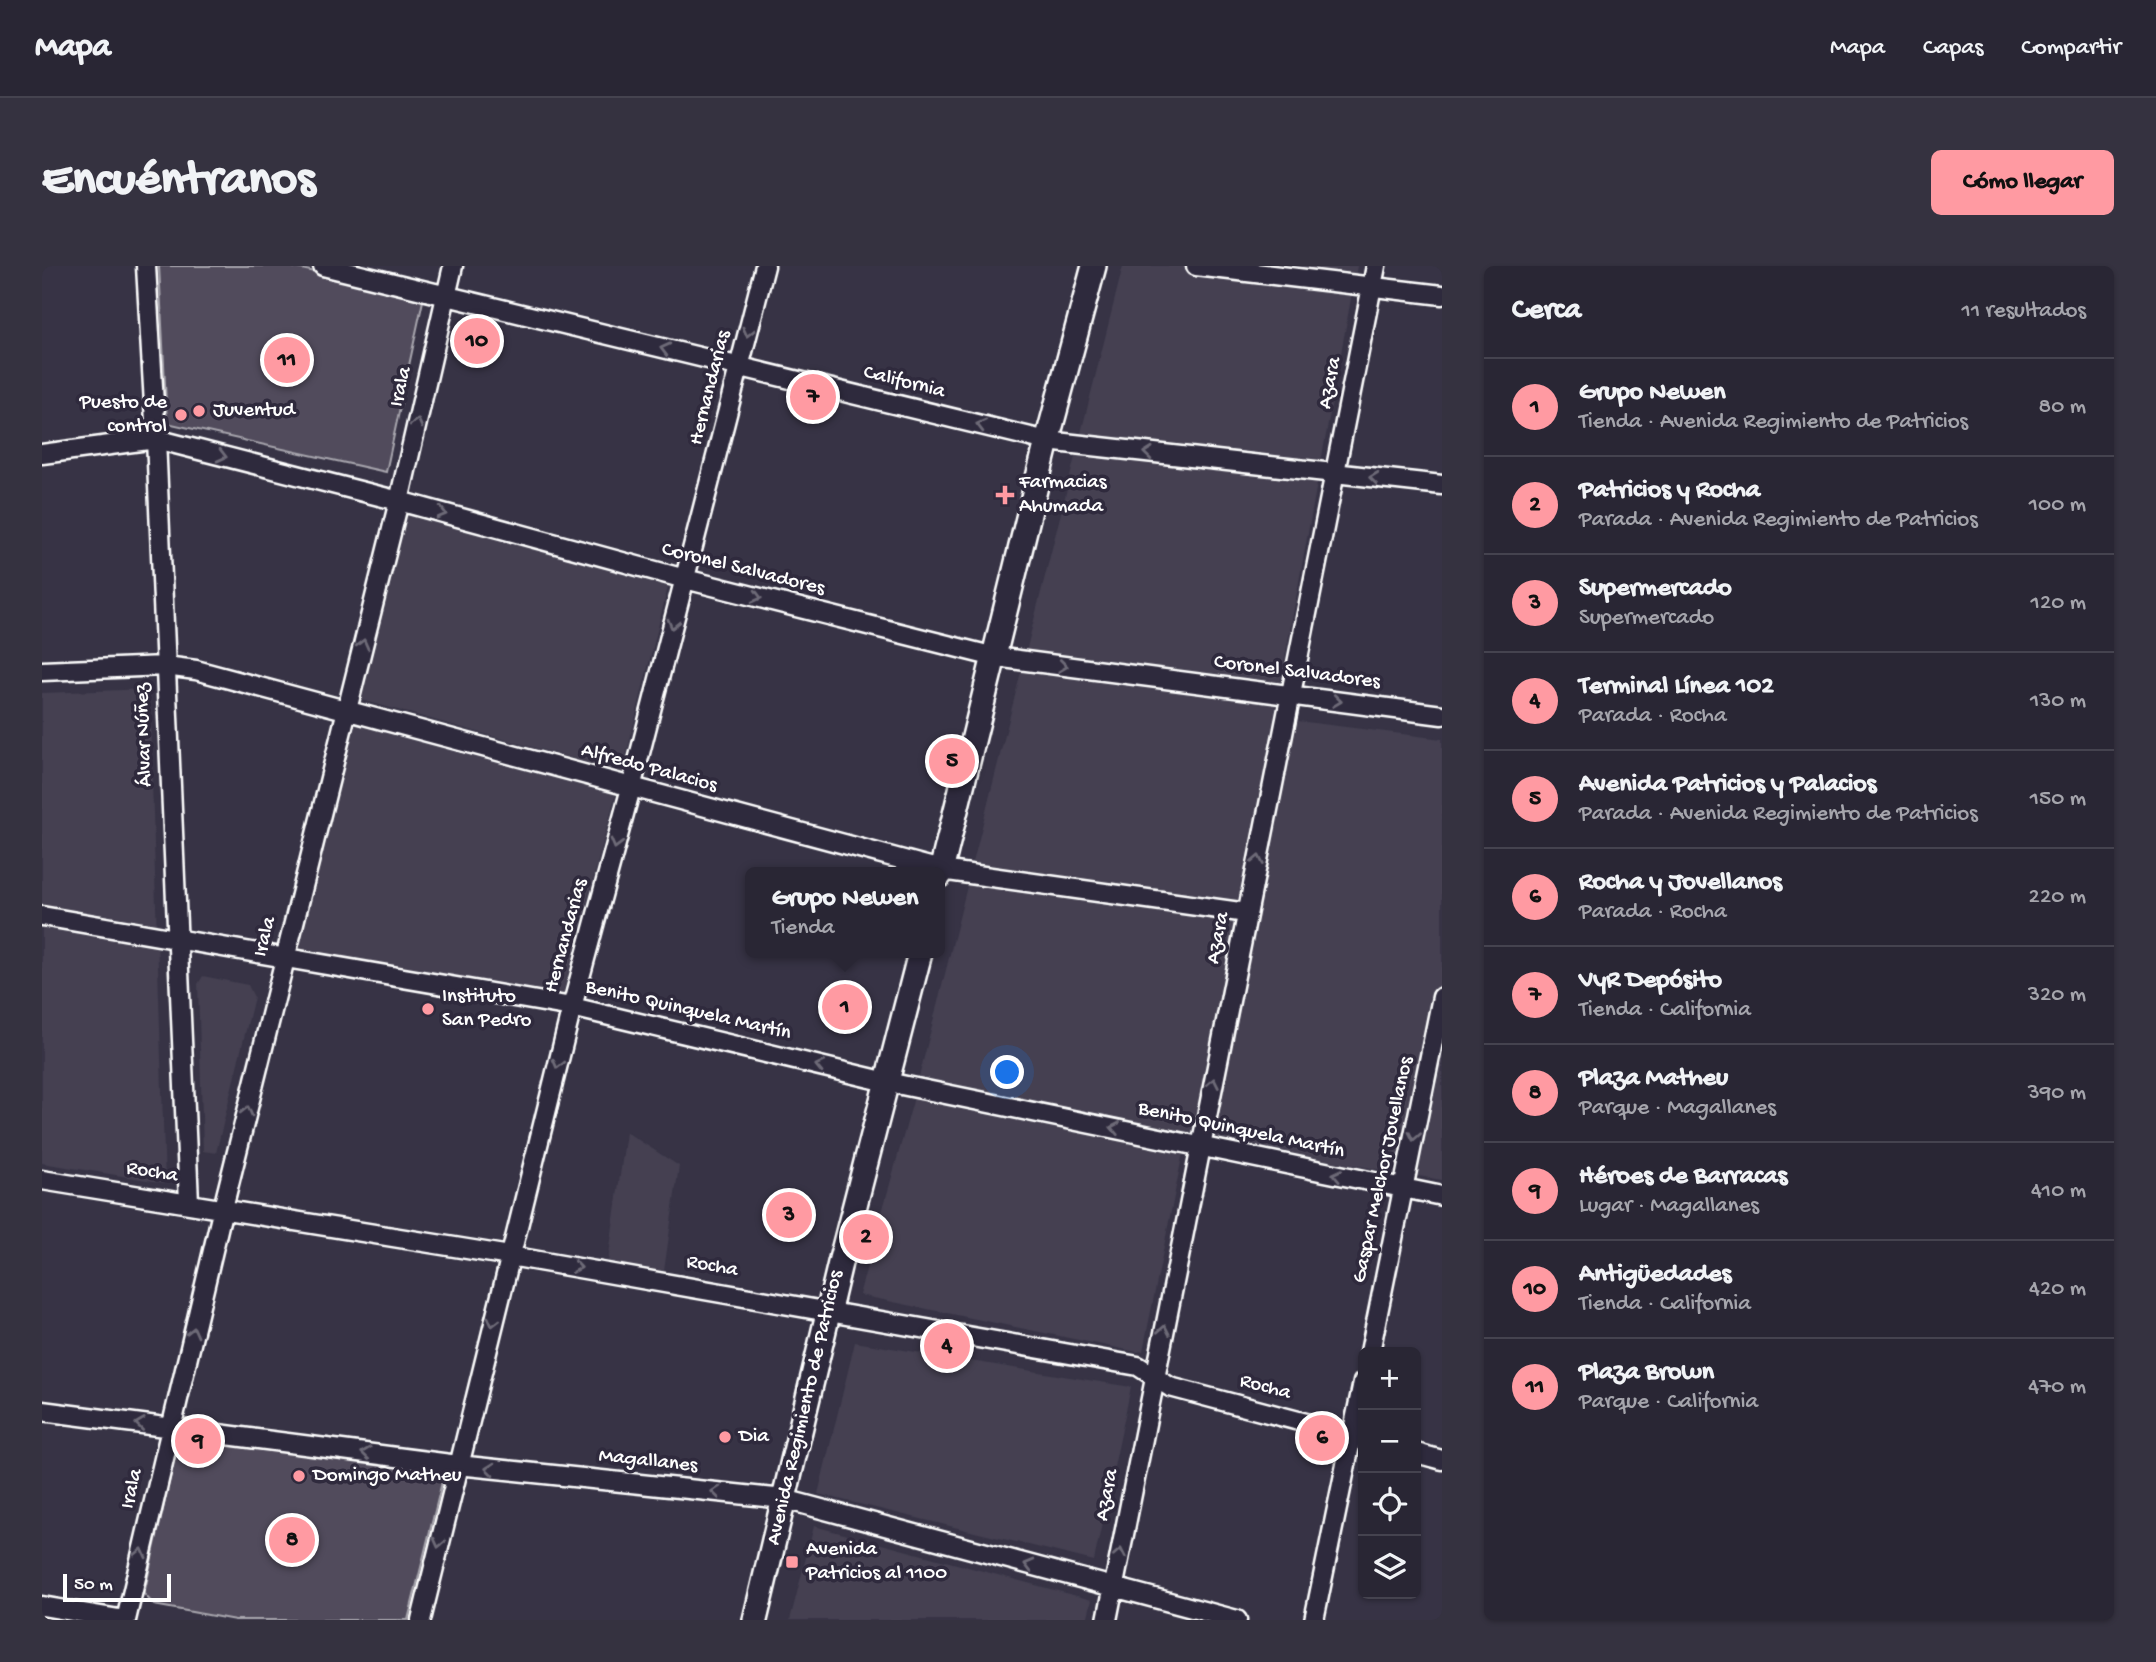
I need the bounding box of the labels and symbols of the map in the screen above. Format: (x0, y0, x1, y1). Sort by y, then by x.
pin: 10 (454, 315, 500, 367)
one-way arrow (742, 326, 756, 338)
street label: Hernandarias (685, 327, 738, 448)
pin: 11 (264, 334, 310, 386)
one-way arrow (659, 343, 671, 357)
street label: Azara (1314, 354, 1349, 411)
street label: California (861, 361, 949, 406)
street label: Irala (385, 363, 419, 410)
pin: 7 (790, 371, 836, 423)
place label: Puesto de control (78, 391, 168, 440)
place label: Juventud (213, 399, 296, 424)
marker: Juventud (191, 403, 207, 419)
marker: Puesto de control (173, 407, 189, 423)
one-way arrow (408, 417, 423, 429)
one-way arrow (975, 419, 987, 434)
one-way arrow (1142, 445, 1154, 460)
one-way arrow (216, 448, 228, 462)
place label: Farmacias Ahumada (1018, 471, 1108, 520)
one-way arrow (1368, 471, 1379, 486)
marker: Farmacias Ahumada (997, 487, 1013, 503)
one-way arrow (436, 504, 448, 519)
street label: Coronel Salvadores (659, 538, 828, 603)
one-way arrow (751, 589, 763, 603)
one-way arrow (667, 618, 681, 630)
one-way arrow (355, 638, 370, 650)
street label: Coronel Salvadores (1213, 650, 1383, 696)
one-way arrow (1057, 658, 1069, 673)
street label: Álvar Núñez (130, 682, 159, 787)
one-way arrow (1331, 694, 1343, 709)
pin: 5 (929, 735, 975, 787)
street label: Alfredo Palacios (578, 739, 721, 799)
one-way arrow (610, 838, 624, 850)
one-way arrow (1249, 854, 1264, 866)
street label: Hernandarias (540, 875, 595, 996)
street label: Azara (1202, 909, 1237, 966)
street label: Irala (249, 913, 283, 960)
street label: Benito Quinquela Martín (582, 975, 793, 1047)
pin: 1 (822, 981, 868, 1033)
place label: Instituto San Pedro (442, 985, 532, 1034)
marker: Instituto San Pedro (420, 1001, 436, 1017)
street label: Gaspar Melchor Jovellanos (1348, 1053, 1420, 1285)
your location (990, 1055, 1024, 1089)
one-way arrow (552, 1058, 566, 1070)
one-way arrow (814, 1060, 826, 1074)
one-way arrow (1205, 1077, 1220, 1089)
street label: Benito Quinquela Martín (1135, 1097, 1346, 1165)
one-way arrow (239, 1105, 253, 1117)
one-way arrow (1109, 1121, 1121, 1136)
one-way arrow (1408, 1130, 1423, 1142)
street label: Rocha (124, 1157, 181, 1190)
one-way arrow (1331, 1168, 1343, 1183)
pin: 3 (766, 1189, 812, 1241)
pin: 2 (843, 1211, 889, 1263)
street label: Rocha (684, 1250, 741, 1284)
one-way arrow (571, 1259, 583, 1274)
street label: Avenida Regimiento de Patricios (762, 1267, 850, 1548)
one-way arrow (487, 1316, 502, 1328)
pin: 4 (924, 1320, 970, 1372)
one-way arrow (1155, 1324, 1170, 1336)
one-way arrow (185, 1326, 199, 1338)
street label: Rocha (1237, 1369, 1295, 1407)
pin: 6 (1299, 1412, 1345, 1464)
pin: 9 (175, 1415, 221, 1467)
one-way arrow (135, 1416, 146, 1431)
place label: Dia (737, 1425, 770, 1450)
marker: Dia (717, 1429, 733, 1445)
street label: Magallanes (597, 1444, 700, 1480)
one-way arrow (360, 1446, 372, 1461)
one-way arrow (484, 1461, 496, 1476)
place label: Domingo Matheu (311, 1464, 462, 1489)
street label: Irala (116, 1465, 150, 1512)
street label: Azara (1091, 1466, 1126, 1523)
marker: Domingo Matheu (291, 1468, 307, 1484)
one-way arrow (711, 1485, 722, 1500)
pin: 8 (269, 1514, 315, 1566)
one-way arrow (433, 1537, 448, 1549)
place label: Avenida Patricios al 1100 (805, 1538, 947, 1587)
one-way arrow (1112, 1547, 1127, 1559)
one-way arrow (133, 1548, 148, 1560)
marker: Avenida Patricios al 1100 (784, 1554, 800, 1570)
one-way arrow (1024, 1559, 1036, 1573)
scale bar (63, 1571, 172, 1603)

